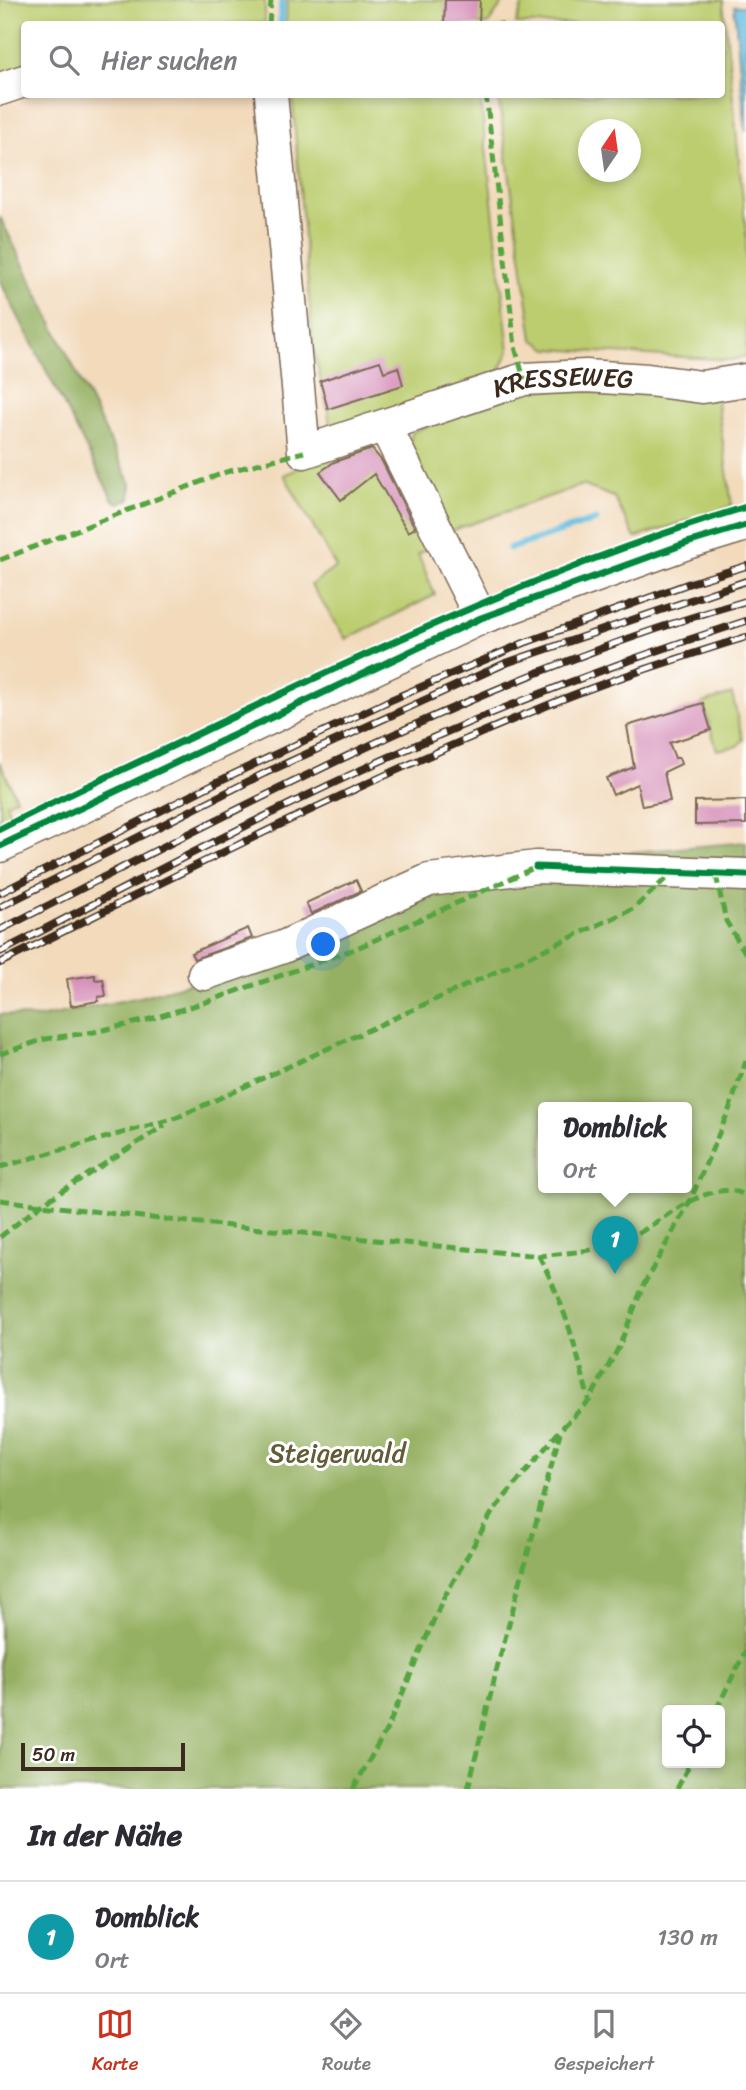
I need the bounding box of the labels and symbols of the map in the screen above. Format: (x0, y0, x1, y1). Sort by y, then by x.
north arrow (578, 119, 641, 182)
street label: KRESSEWEG (486, 353, 635, 411)
your location (306, 927, 340, 961)
pin: 1 (592, 1216, 638, 1274)
park label: Steigerwald (269, 1430, 408, 1476)
scale bar (21, 1740, 186, 1772)

